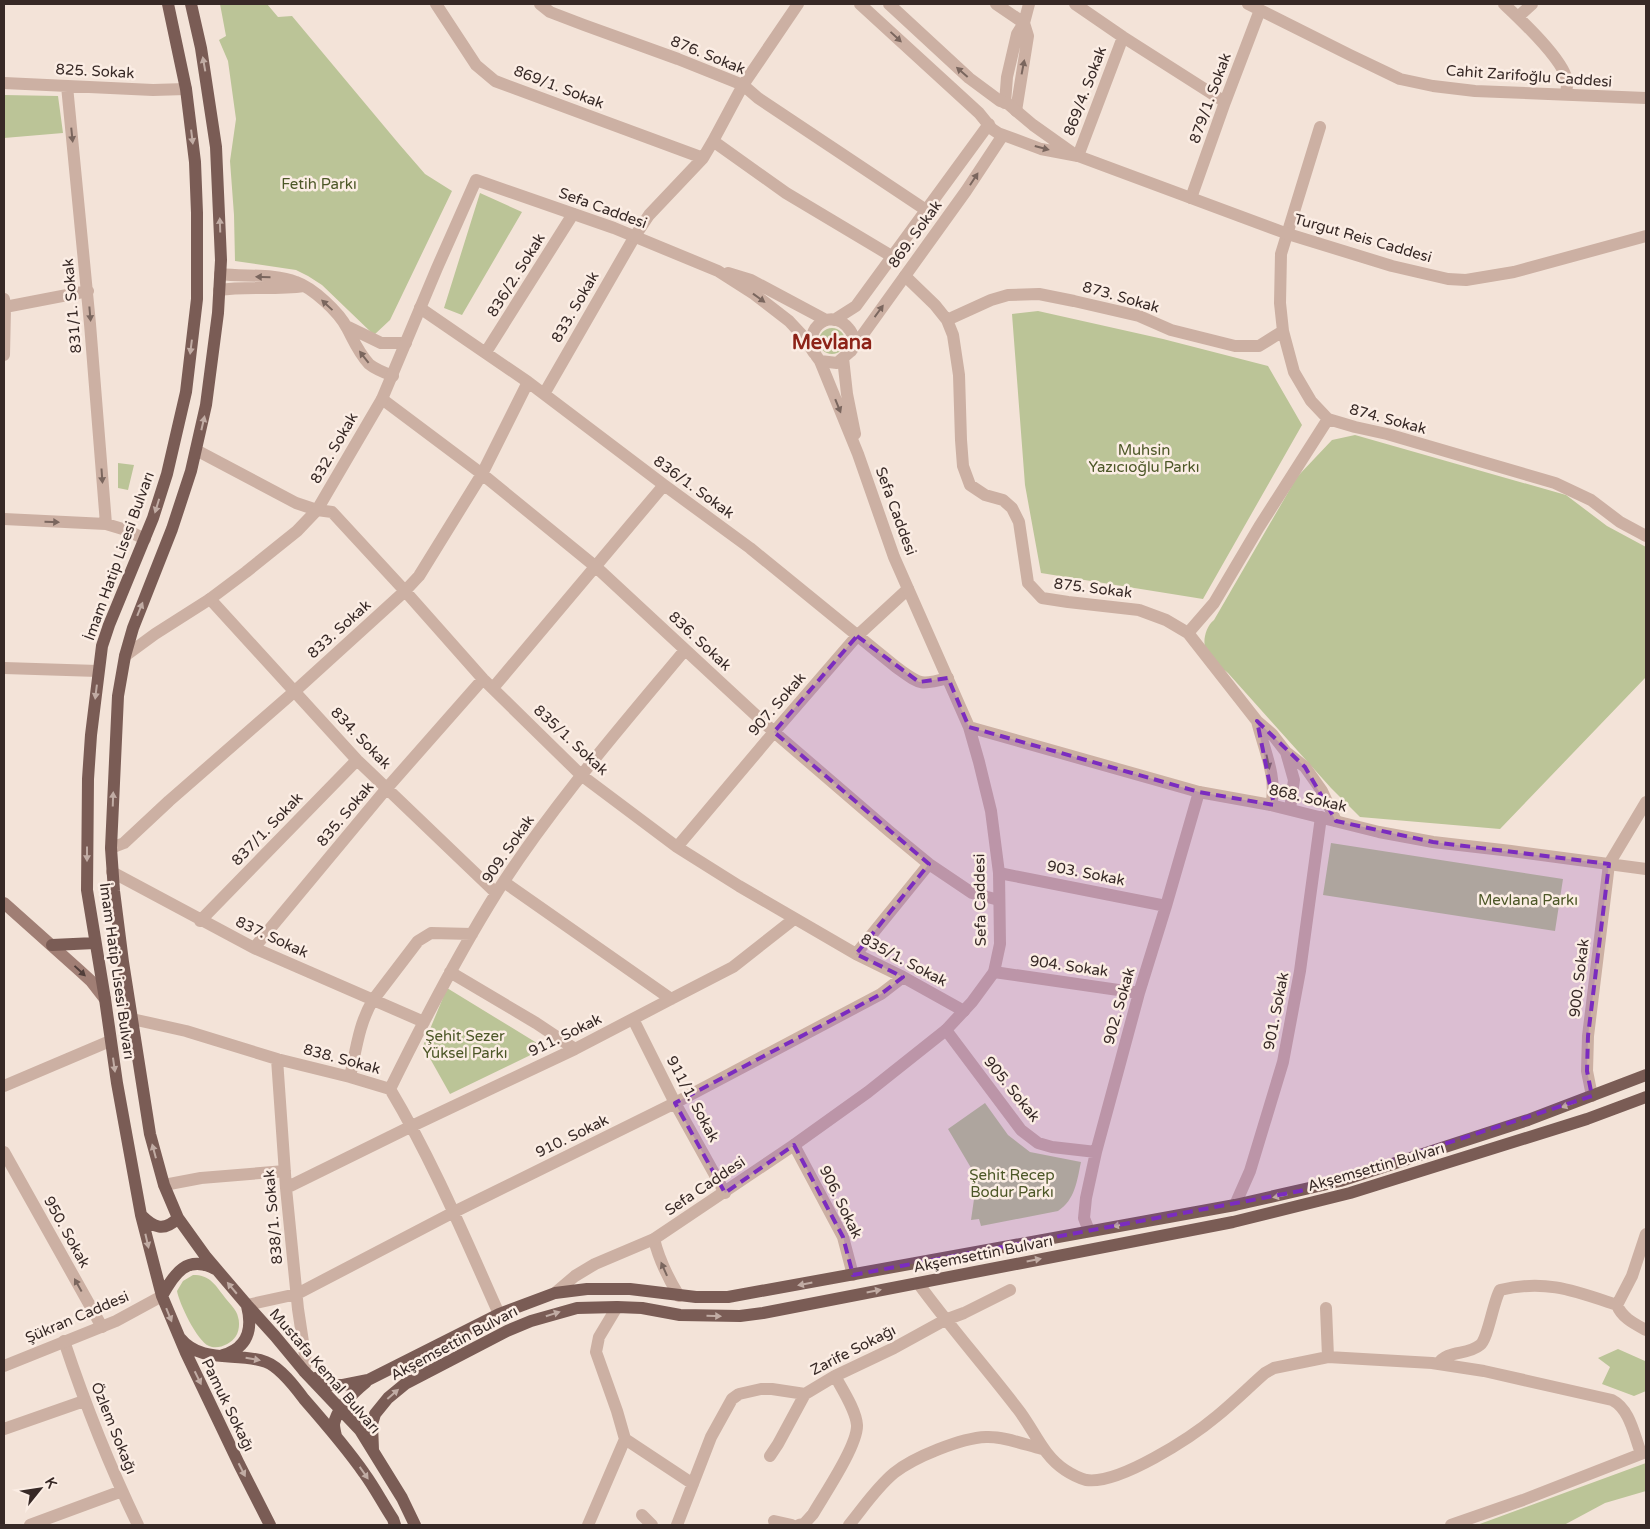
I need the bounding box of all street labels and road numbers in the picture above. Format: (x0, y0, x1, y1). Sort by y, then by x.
street label: 876. Sokak (668, 32, 748, 78)
street label: 869/4. Sokak (1060, 44, 1110, 138)
street label: 879/1. Sokak (1185, 50, 1235, 146)
street label: 825. Sokak (55, 60, 135, 82)
street label: Cahit Zarifoğlu Caddesi (1445, 61, 1613, 91)
street label: 869/1. Sokak (511, 62, 607, 112)
street label: Sefa Caddesi (556, 184, 650, 232)
street label: 869. Sokak (884, 197, 946, 271)
street label: Turgut Reis Caddesi (1292, 210, 1434, 266)
street label: 836/2. Sokak (483, 230, 549, 320)
street label: 831/1. Sokak (59, 258, 85, 354)
street label: 833. Sokak (547, 268, 603, 346)
street label: 873. Sokak (1081, 277, 1161, 317)
street label: 874. Sokak (1347, 400, 1429, 438)
street label: 832. Sokak (306, 409, 362, 487)
street label: 836/1. Sokak (650, 452, 738, 522)
street label: Sefa Caddesi (872, 464, 920, 558)
street label: İmam Hatip Lisesi Bulvarı (80, 469, 158, 643)
street label: 875. Sokak (1053, 574, 1133, 602)
street label: 833. Sokak (304, 596, 374, 662)
street label: 836. Sokak (665, 607, 735, 675)
street label: 907. Sokak (745, 669, 809, 739)
street label: 835/1. Sokak (530, 701, 612, 779)
street label: 834. Sokak (327, 703, 395, 773)
street label: 835. Sokak (313, 778, 377, 850)
street label: 868. Sokak (1267, 780, 1349, 816)
street label: 837/1. Sokak (228, 789, 306, 869)
street label: 909. Sokak (478, 811, 538, 887)
street label: Sefa Caddesi (970, 853, 990, 947)
street label: 903. Sokak (1045, 857, 1127, 889)
street label: İmam Hatip Lisesi Bulvarı (96, 881, 138, 1061)
street label: 837. Sokak (233, 912, 311, 962)
street label: 835/1. Sokak (858, 930, 950, 990)
street label: 900. Sokak (1565, 938, 1593, 1018)
street label: 904. Sokak (1029, 952, 1109, 980)
street label: 902. Sokak (1099, 966, 1139, 1046)
street label: 901. Sokak (1260, 970, 1292, 1052)
street label: 911. Sokak (526, 1010, 604, 1060)
street label: 838. Sokak (301, 1040, 383, 1078)
street label: 911/1. Sokak (663, 1053, 723, 1145)
street label: 905. Sokak (980, 1053, 1044, 1125)
street label: 910. Sokak (533, 1111, 611, 1161)
street label: Akşemsettin Bulvarı (1306, 1139, 1446, 1195)
street label: Sefa Caddesi (662, 1153, 748, 1219)
street label: 906. Sokak (816, 1163, 866, 1241)
street label: 838/1. Sokak (260, 1169, 286, 1265)
street label: 950. Sokak (40, 1193, 94, 1271)
street label: Akşemsettin Bulvarı (912, 1232, 1054, 1276)
street label: Şükran Caddesi (22, 1287, 132, 1347)
street label: Akşemsettin Bulvarı (387, 1302, 521, 1384)
street label: Mustafa Kemal Bulvarı (266, 1305, 384, 1437)
street label: Zarife Sokağı (807, 1321, 899, 1379)
street label: Pamuk Sokağı (198, 1356, 258, 1454)
street label: Özlem Sokağı (87, 1379, 141, 1477)

